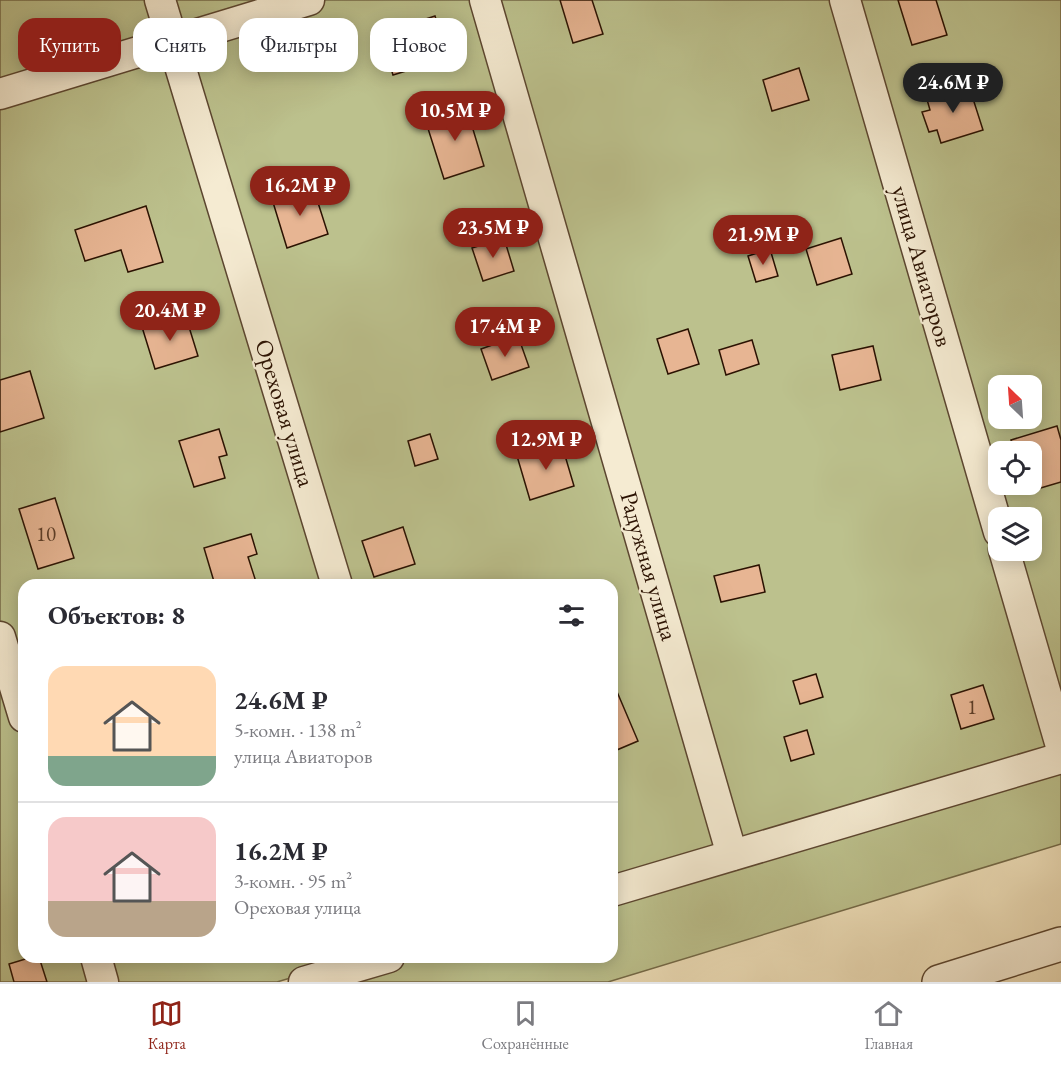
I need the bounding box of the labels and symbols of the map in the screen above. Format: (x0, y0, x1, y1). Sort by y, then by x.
pin: 24.6M ₽ (898, 63, 1008, 114)
pin: 10.5M ₽ (400, 91, 510, 142)
pin: 16.2M ₽ (245, 166, 355, 217)
street label: улица Авиаторов (885, 182, 960, 350)
pin: 23.5M ₽ (438, 208, 548, 259)
pin: 21.9M ₽ (708, 215, 818, 266)
pin: 20.4M ₽ (115, 291, 225, 342)
pin: 17.4M ₽ (450, 307, 560, 358)
street label: Ореховая улица (248, 335, 323, 491)
north arrow (988, 375, 1042, 429)
pin: 12.9M ₽ (491, 420, 601, 471)
street label: Радужная улица (613, 488, 686, 644)
house number: 10 (36, 520, 56, 547)
house number: 1 (967, 693, 977, 720)

